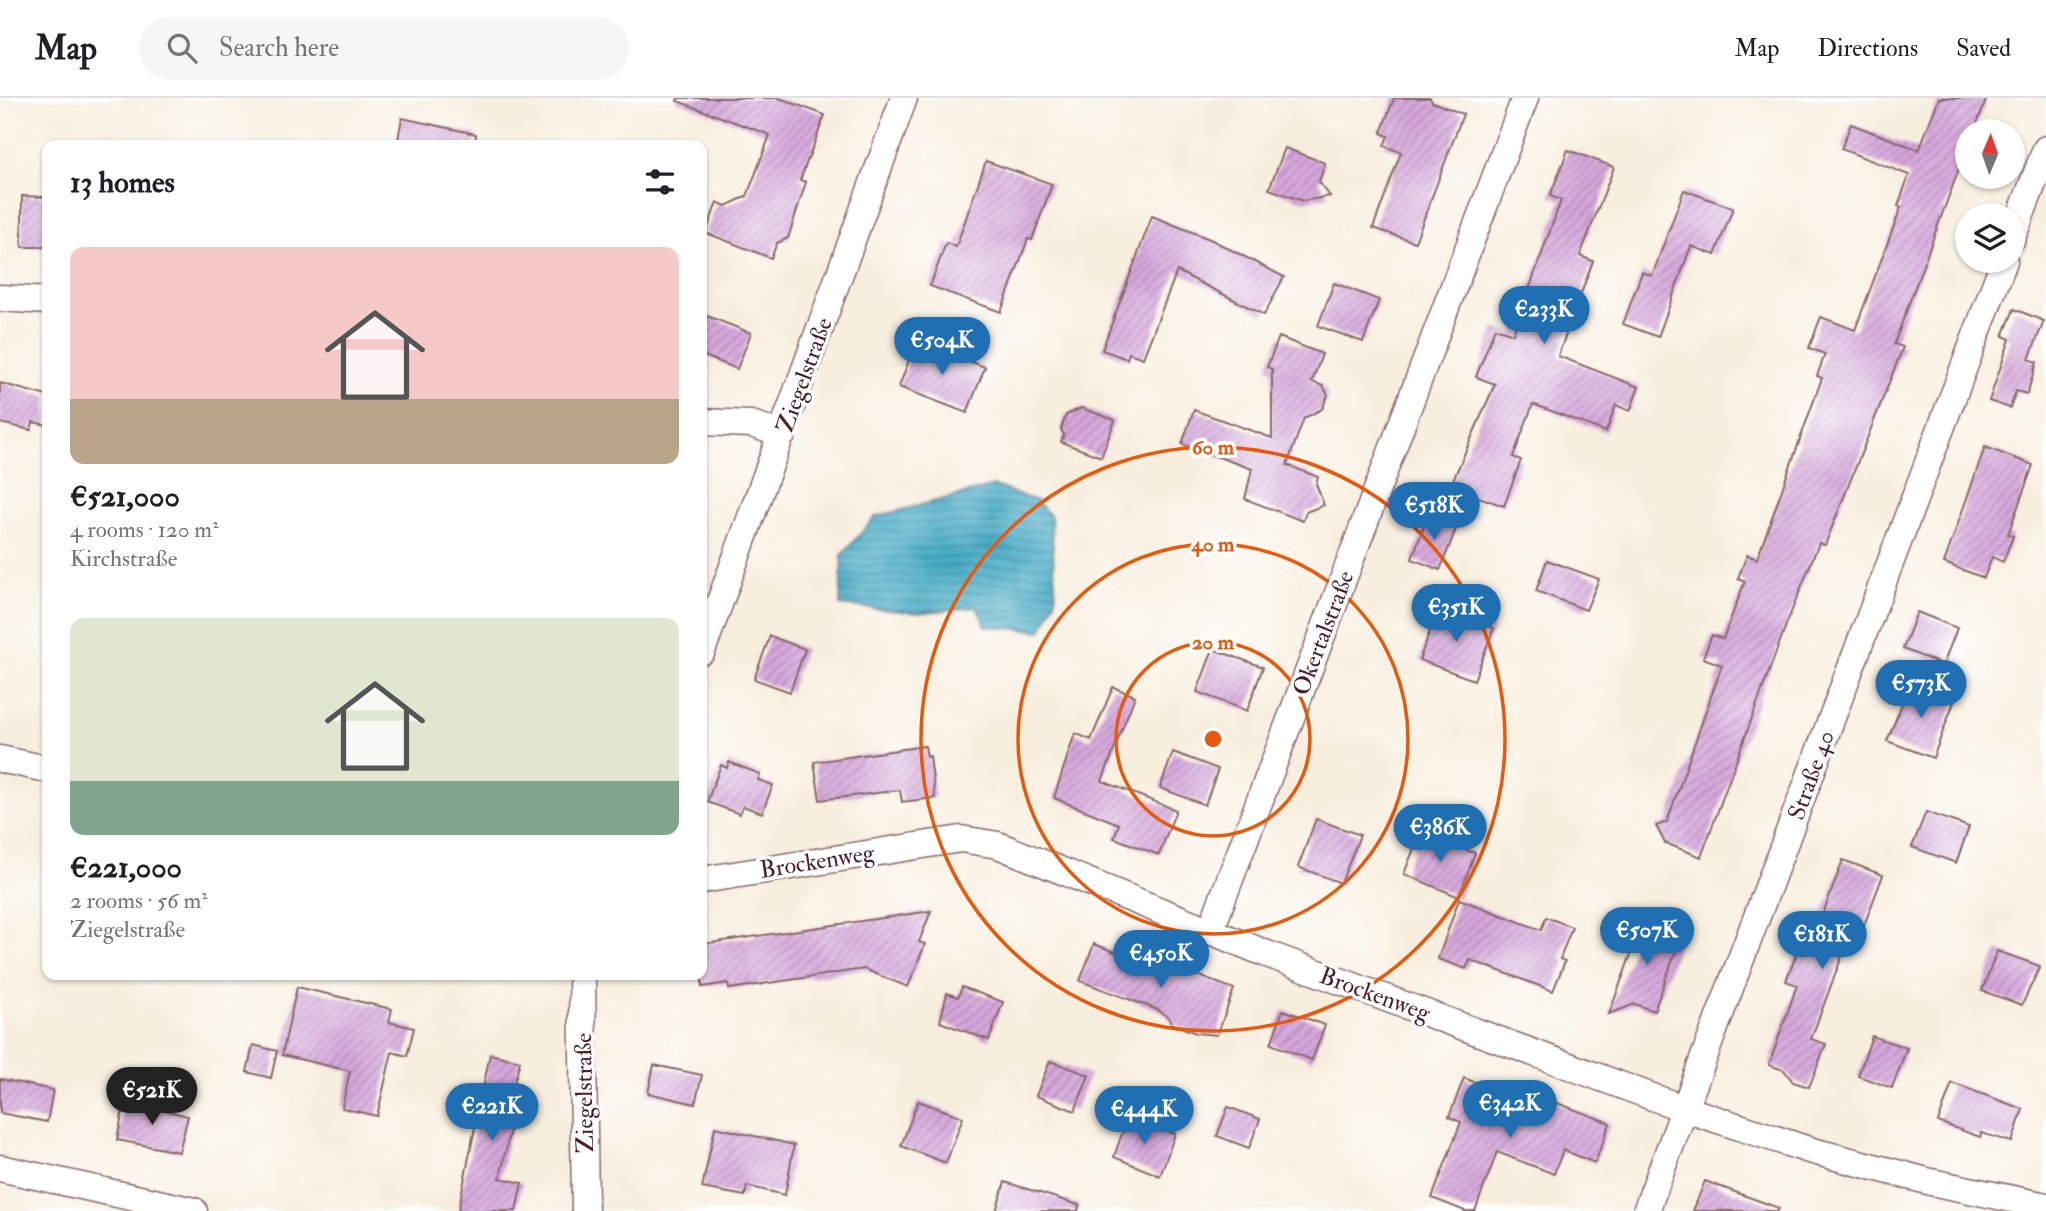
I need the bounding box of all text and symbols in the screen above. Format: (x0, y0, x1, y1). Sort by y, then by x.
search box (139, 17, 629, 80)
text: Map (35, 28, 97, 69)
icon: search (163, 29, 201, 67)
text: Search here (219, 32, 339, 64)
text: Map (1734, 33, 1779, 64)
text: Directions (1817, 33, 1918, 64)
text: Saved (1956, 33, 2011, 64)
north arrow (1955, 119, 2025, 189)
map controls (1955, 119, 2025, 273)
icon: filters (641, 163, 679, 201)
text: 13 homes (70, 164, 175, 201)
button: layers (1955, 203, 2025, 273)
pin: €233K (1495, 286, 1593, 346)
icon: home (312, 292, 438, 418)
text: €233K (1515, 294, 1573, 323)
street label: Ziegelstraße (769, 313, 840, 437)
pin: €504K (893, 317, 991, 377)
text: €504K (910, 325, 974, 354)
text: 60 m (1192, 434, 1235, 461)
text: €521,000 (70, 478, 180, 515)
pin: €518K (1385, 482, 1483, 542)
text: €518K (1405, 490, 1463, 519)
text: 4 rooms · 120 m² (70, 515, 219, 544)
text: 40 m (1191, 531, 1235, 558)
text: Kirchstraße (70, 544, 177, 573)
street label: Okertalstraße (1285, 566, 1361, 700)
pin: €351K (1407, 584, 1505, 644)
text: €351K (1428, 592, 1484, 621)
text: 20 m (1192, 629, 1235, 656)
pin: €573K (1872, 660, 1970, 720)
icon: home (312, 663, 438, 789)
text: €573K (1891, 668, 1951, 697)
street label: Straße 40 (1781, 726, 1842, 824)
centre of rings (1201, 727, 1225, 751)
pin: €386K (1391, 804, 1489, 864)
text: €386K (1410, 812, 1470, 841)
street label: Brockenweg (758, 837, 878, 886)
text: €221,000 (70, 849, 182, 886)
text: 2 rooms · 56 m² (70, 886, 208, 915)
pin: €507K (1598, 908, 1696, 967)
pin: €181K (1773, 912, 1871, 971)
text: Ziegelstraße (70, 915, 185, 944)
text: €507K (1616, 915, 1678, 944)
text: €181K (1794, 919, 1850, 948)
pin: €450K (1112, 930, 1210, 990)
text: €450K (1129, 938, 1193, 967)
street label: Brockenweg (1315, 960, 1435, 1029)
street label: Ziegelstraße (568, 1033, 601, 1153)
pin: €521K (103, 1068, 201, 1127)
text: €521K (122, 1075, 182, 1104)
pin: €342K (1461, 1080, 1559, 1140)
pin: €221K (443, 1084, 541, 1143)
pin: €444K (1095, 1086, 1193, 1146)
text: €342K (1479, 1088, 1541, 1117)
text: €221K (461, 1091, 523, 1120)
text: €444K (1111, 1094, 1177, 1123)

